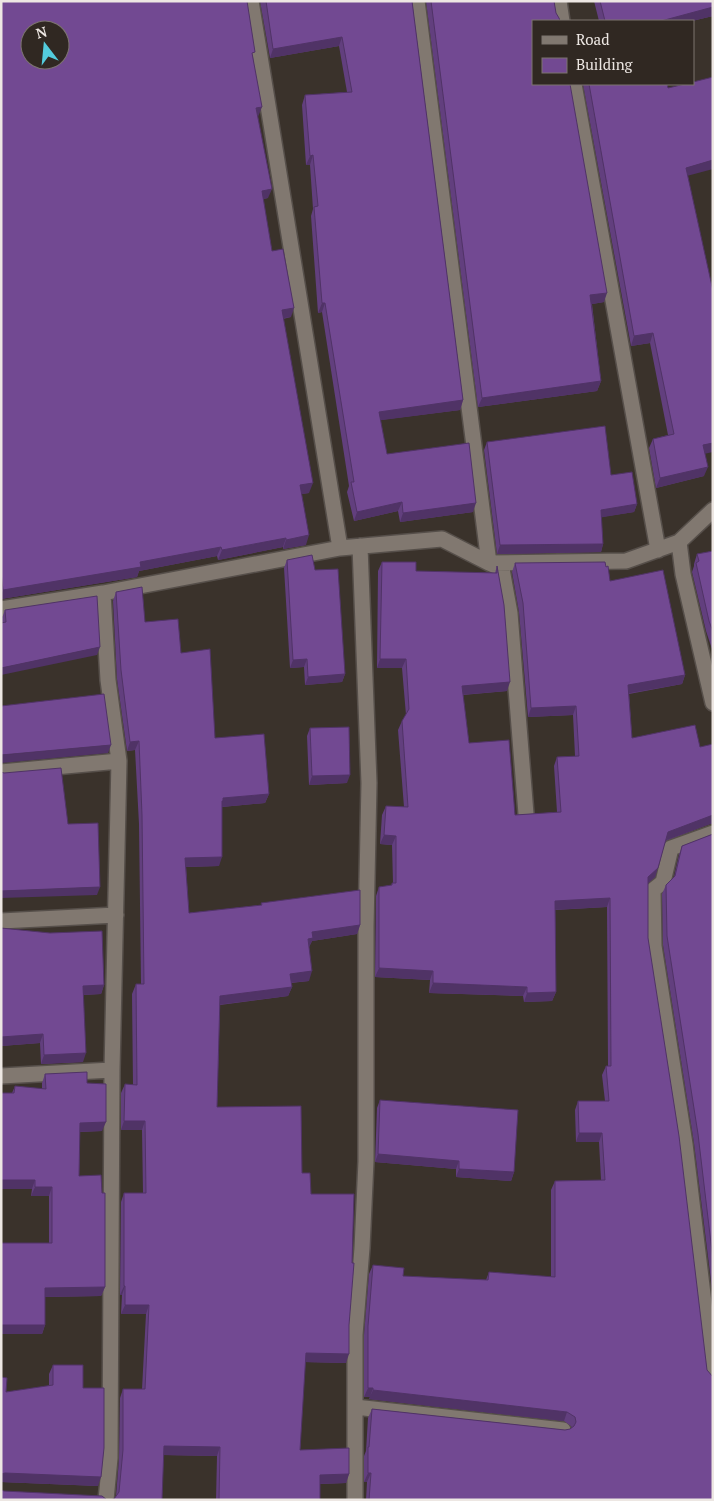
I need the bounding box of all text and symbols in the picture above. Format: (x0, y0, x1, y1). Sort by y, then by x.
north arrow (20, 20, 70, 70)
legend (532, 20, 694, 85)
text: N (34, 21, 49, 43)
text: Road (576, 29, 609, 49)
text: Building (576, 54, 634, 74)

